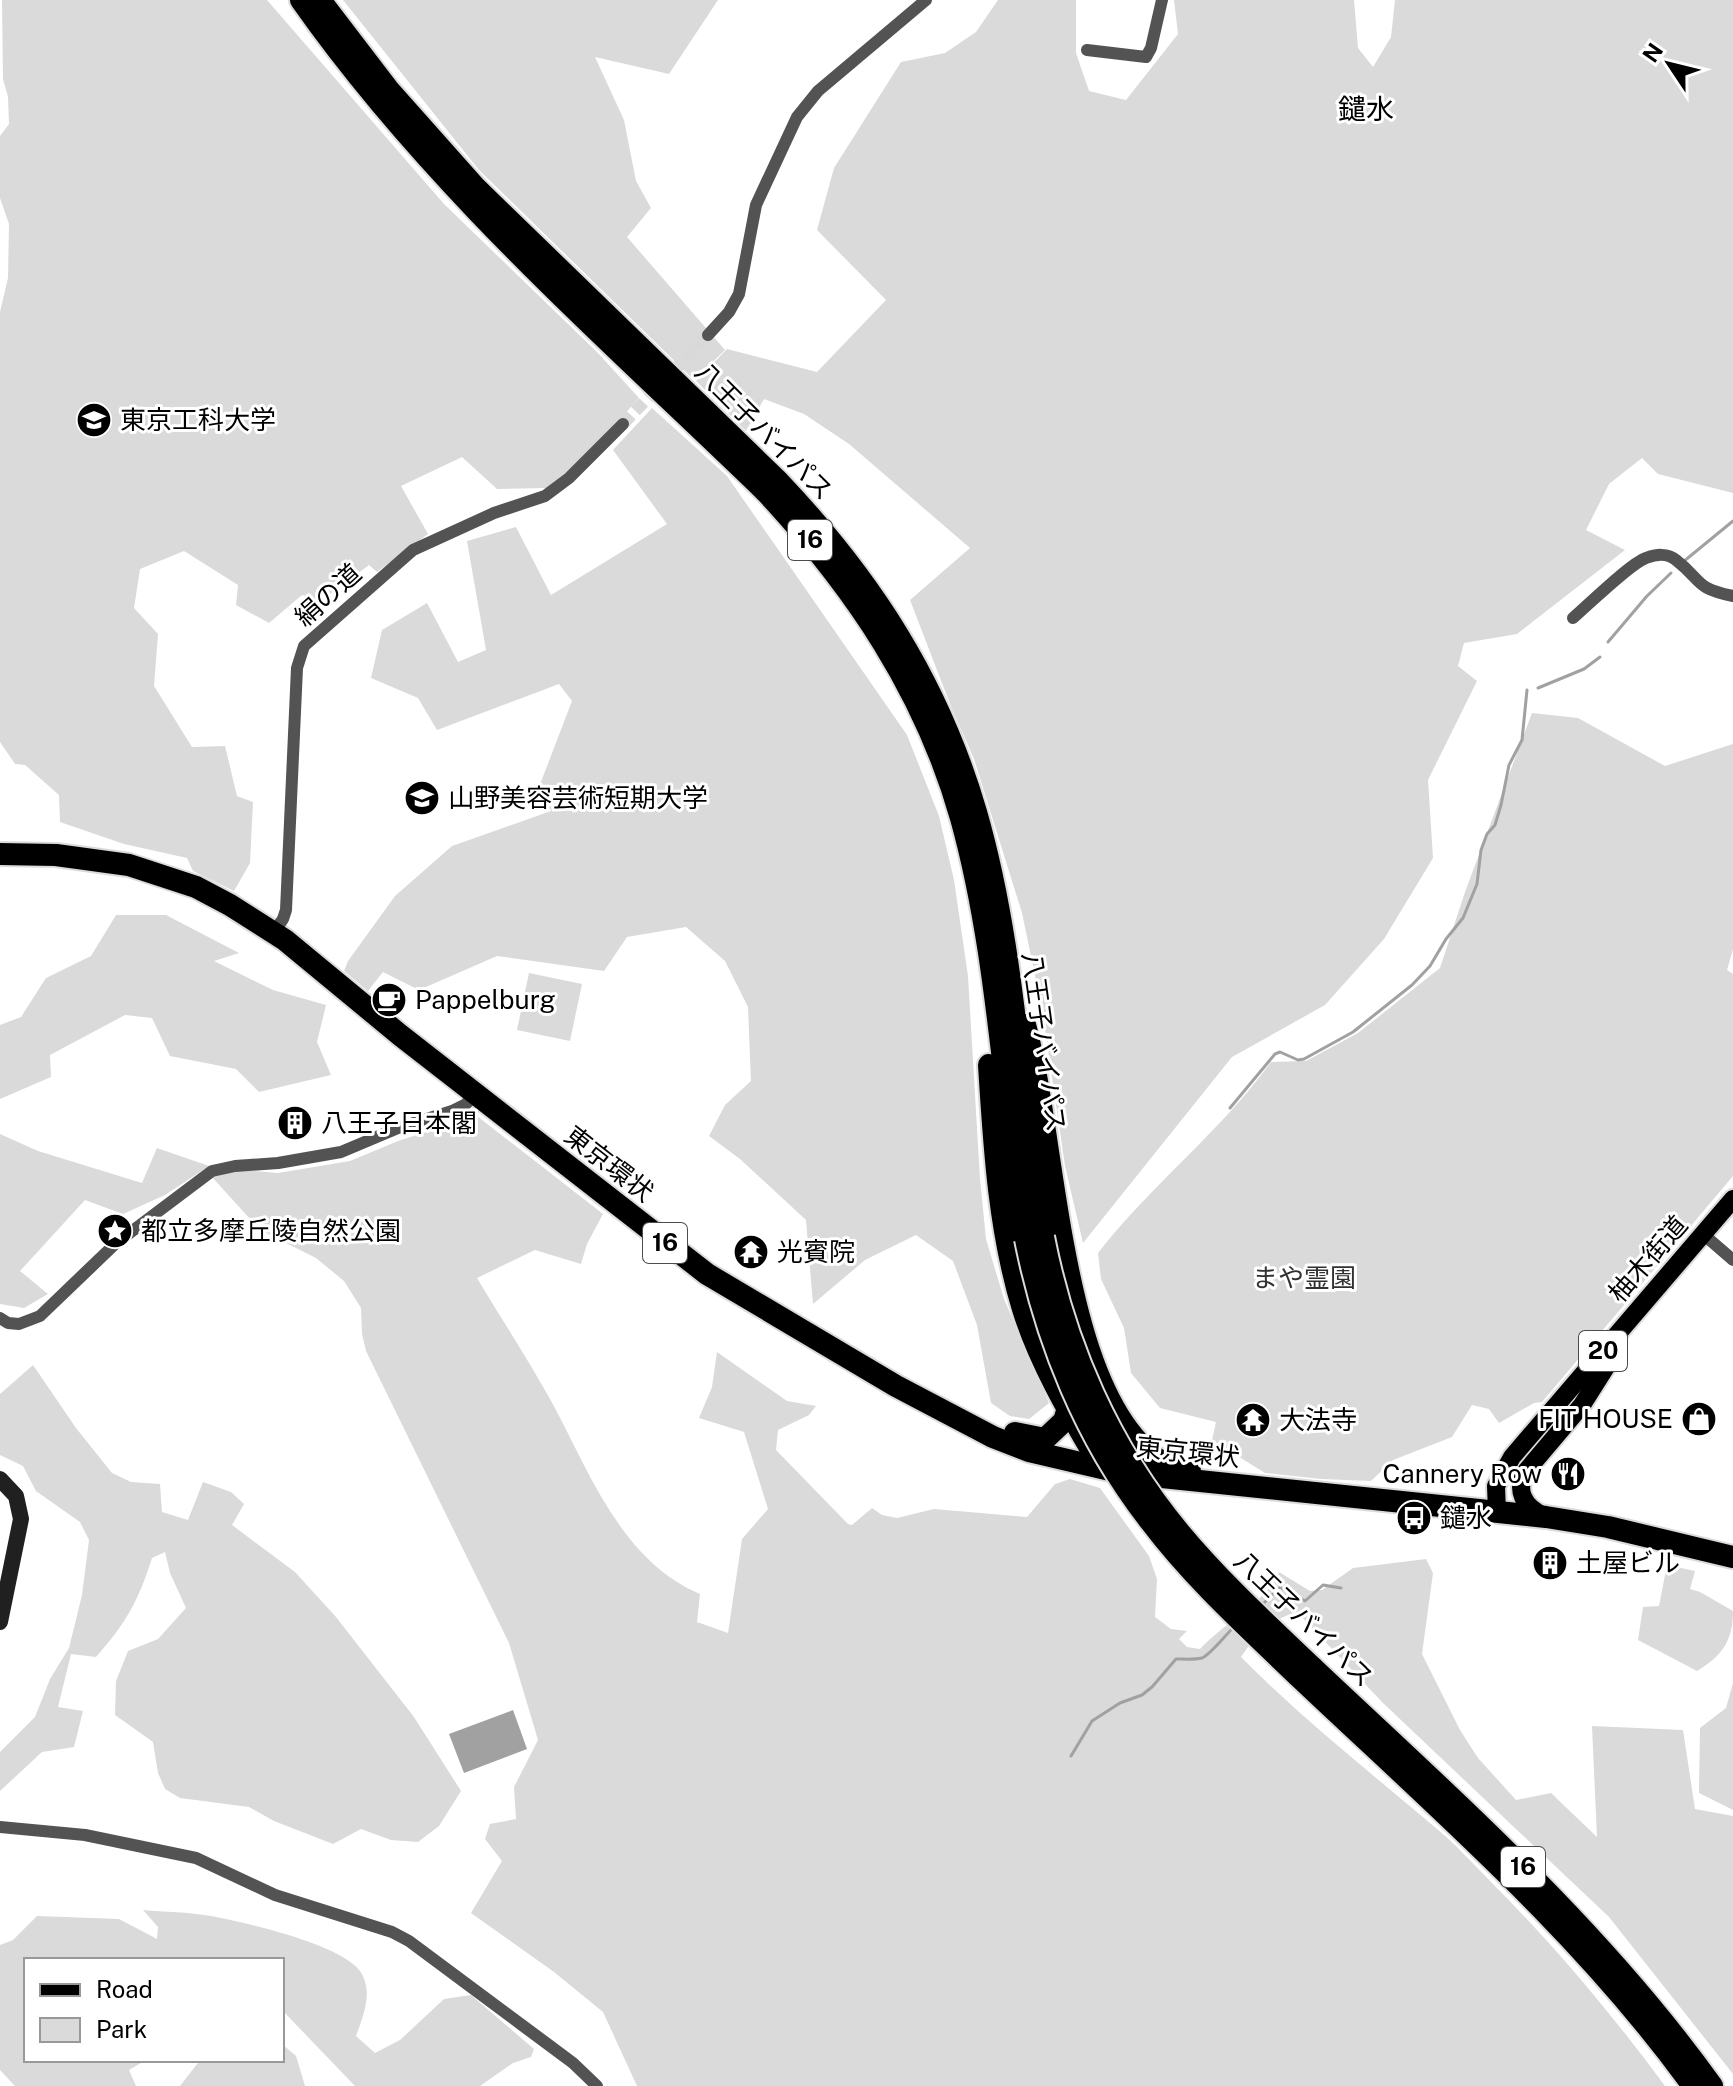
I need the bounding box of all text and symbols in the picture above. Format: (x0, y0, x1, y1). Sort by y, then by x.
north arrow (1629, 24, 1709, 104)
text: N (1637, 38, 1668, 67)
district label: 鑓水 (1338, 92, 1394, 125)
street label: 八王子バイパス (689, 356, 839, 506)
school or university icon: 東京工科大学 (75, 401, 113, 439)
place label: 東京工科大学 (120, 404, 276, 435)
road number: 16 (788, 520, 832, 560)
street label: 絹の道 (288, 557, 367, 632)
school or university icon: 山野美容芸術短期大学 (403, 779, 441, 817)
place label: 山野美容芸術短期大学 (448, 782, 708, 813)
street label: 八王子バイパス (1017, 950, 1072, 1134)
cafe icon: Pappelburg (370, 981, 408, 1019)
place label: Pappelburg (415, 984, 556, 1015)
building icon: 八王子日本閣 (276, 1104, 314, 1142)
place label: 八王子日本閣 (321, 1107, 477, 1138)
street label: 東京環状 (559, 1119, 660, 1208)
street label: 柚木街道 (1602, 1209, 1693, 1308)
place icon: 都立多摩丘陵自然公園 (96, 1212, 134, 1250)
place label: 都立多摩丘陵自然公園 (141, 1215, 401, 1246)
road number: 16 (643, 1223, 687, 1263)
temple icon: 光賓院 (732, 1233, 770, 1271)
place label: 光賓院 (777, 1236, 855, 1267)
park label: まや霊園 (1252, 1262, 1356, 1293)
road number: 20 (1579, 1331, 1627, 1371)
shop icon: FIT HOUSE (1680, 1400, 1718, 1438)
temple icon: 大法寺 (1234, 1401, 1272, 1439)
place label: FIT HOUSE (1538, 1403, 1673, 1434)
place label: 大法寺 (1279, 1404, 1357, 1435)
street label: 東京環状 (1135, 1431, 1241, 1472)
restaurant icon: Cannery Row (1549, 1455, 1587, 1493)
place label: Cannery Row (1383, 1458, 1542, 1489)
bus stop icon: 鑓水 (1395, 1499, 1433, 1537)
place label: 鑓水 (1440, 1502, 1492, 1533)
street label: 八王子バイパス (1228, 1544, 1380, 1693)
building icon: 土屋ビル (1531, 1544, 1569, 1582)
place label: 土屋ビル (1576, 1547, 1680, 1578)
road number: 16 (1501, 1847, 1545, 1887)
legend (24, 1958, 284, 2062)
text: Road (96, 1975, 153, 2003)
text: Park (96, 2015, 147, 2043)

